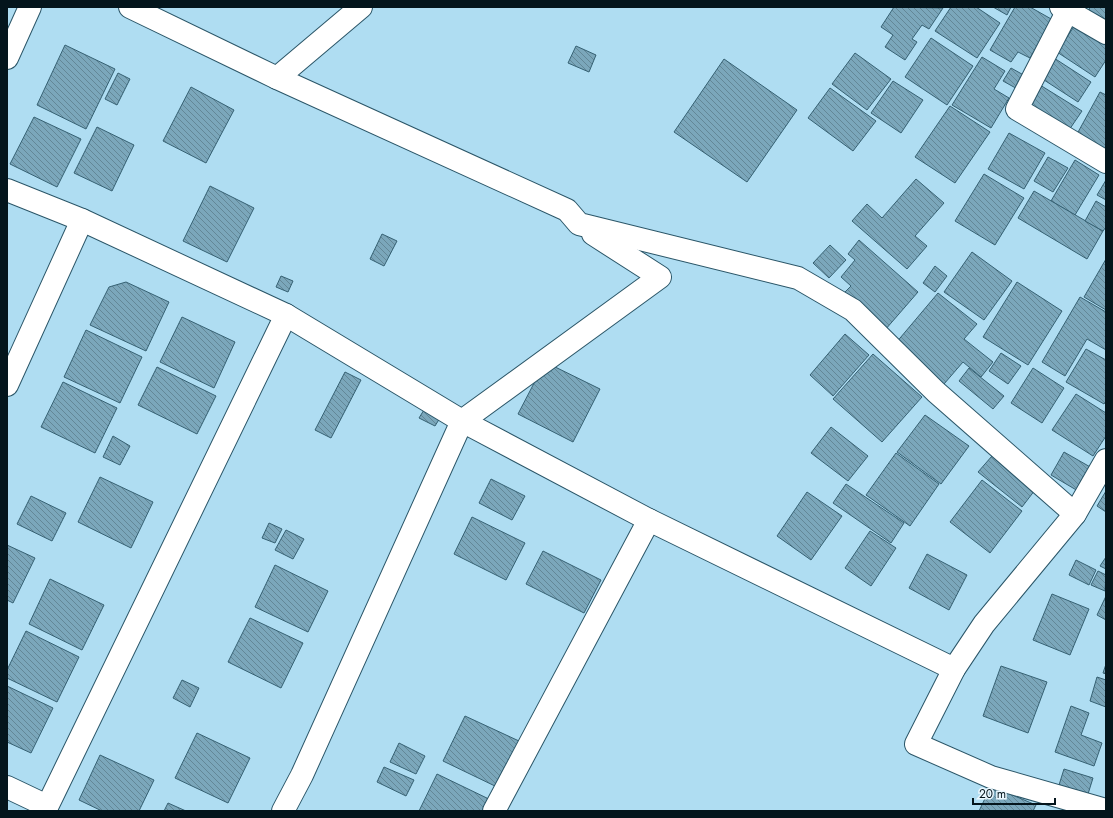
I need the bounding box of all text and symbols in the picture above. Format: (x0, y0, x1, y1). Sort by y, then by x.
scale bar (973, 780, 1055, 806)
text: 20 m (979, 785, 1006, 803)

